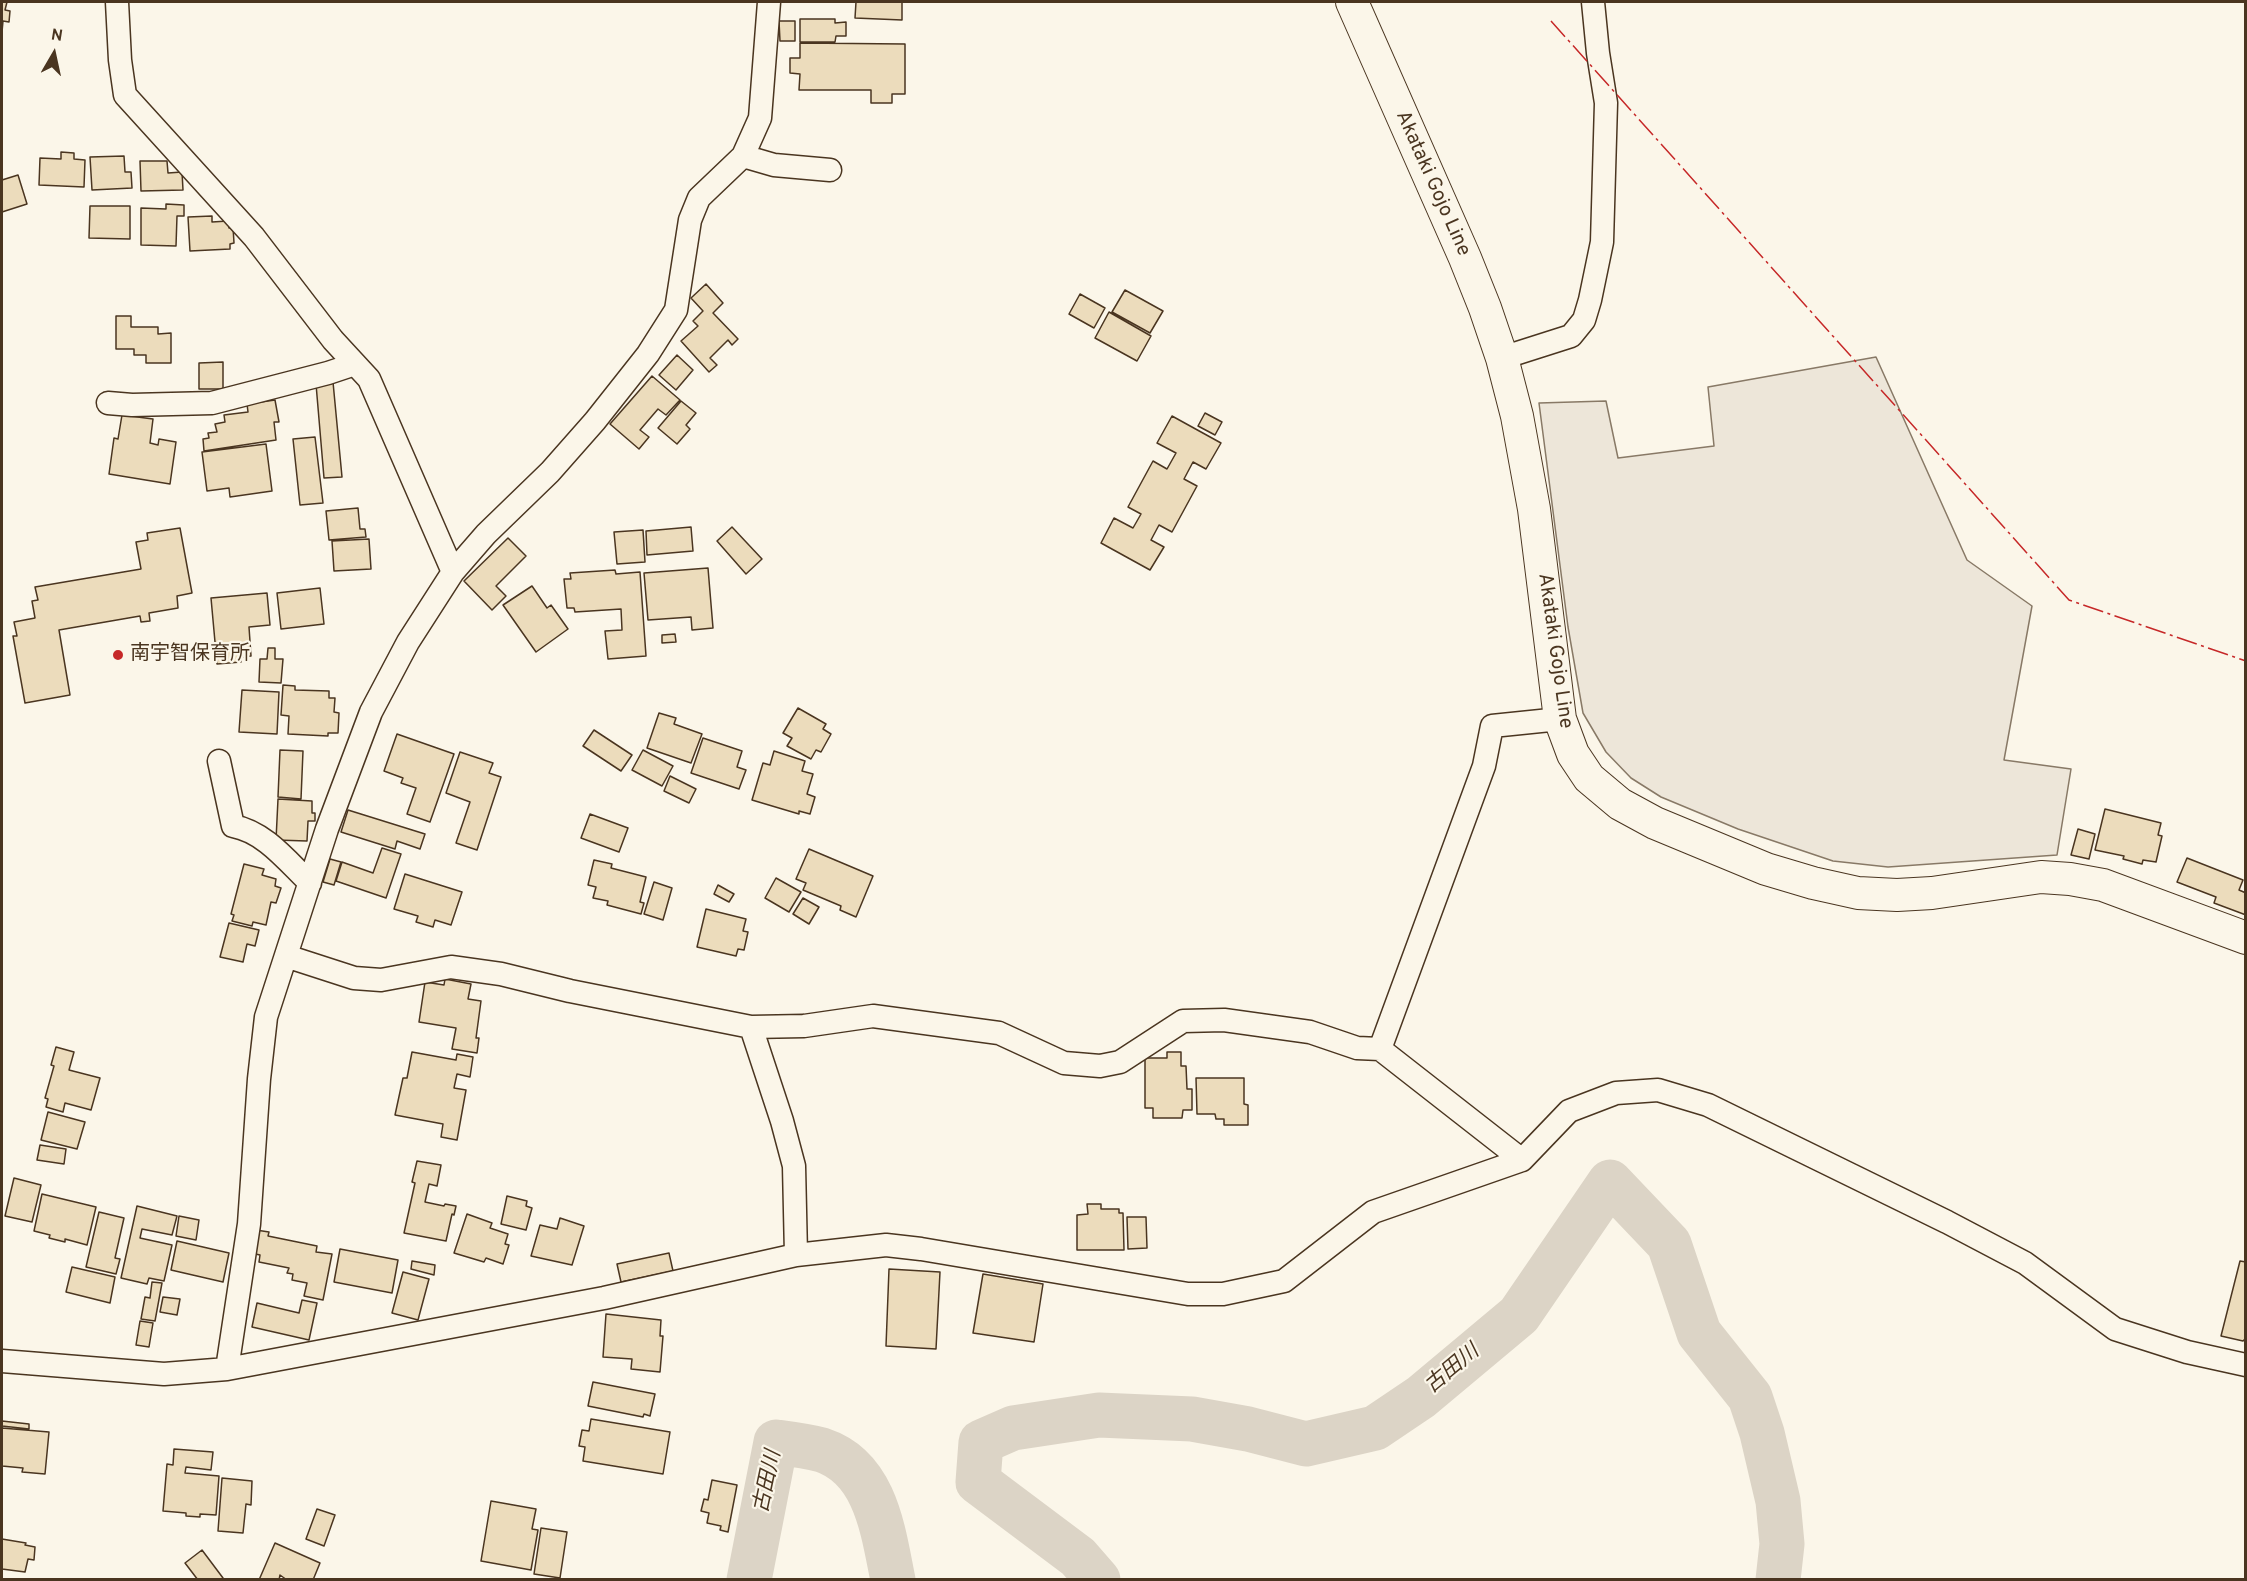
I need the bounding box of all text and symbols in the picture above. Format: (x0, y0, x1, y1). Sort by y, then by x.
north arrow (24, 24, 84, 84)
text: N (50, 25, 64, 47)
street label: Akataki Gojo Line (1389, 108, 1475, 260)
street label: Akataki Gojo Line (1531, 572, 1577, 730)
place label: 南宇智保育所 (130, 643, 250, 667)
marker: 南宇智保育所 (111, 648, 125, 662)
water label: 古田川 (1421, 1340, 1485, 1400)
water label: 古田川 (750, 1449, 788, 1515)

